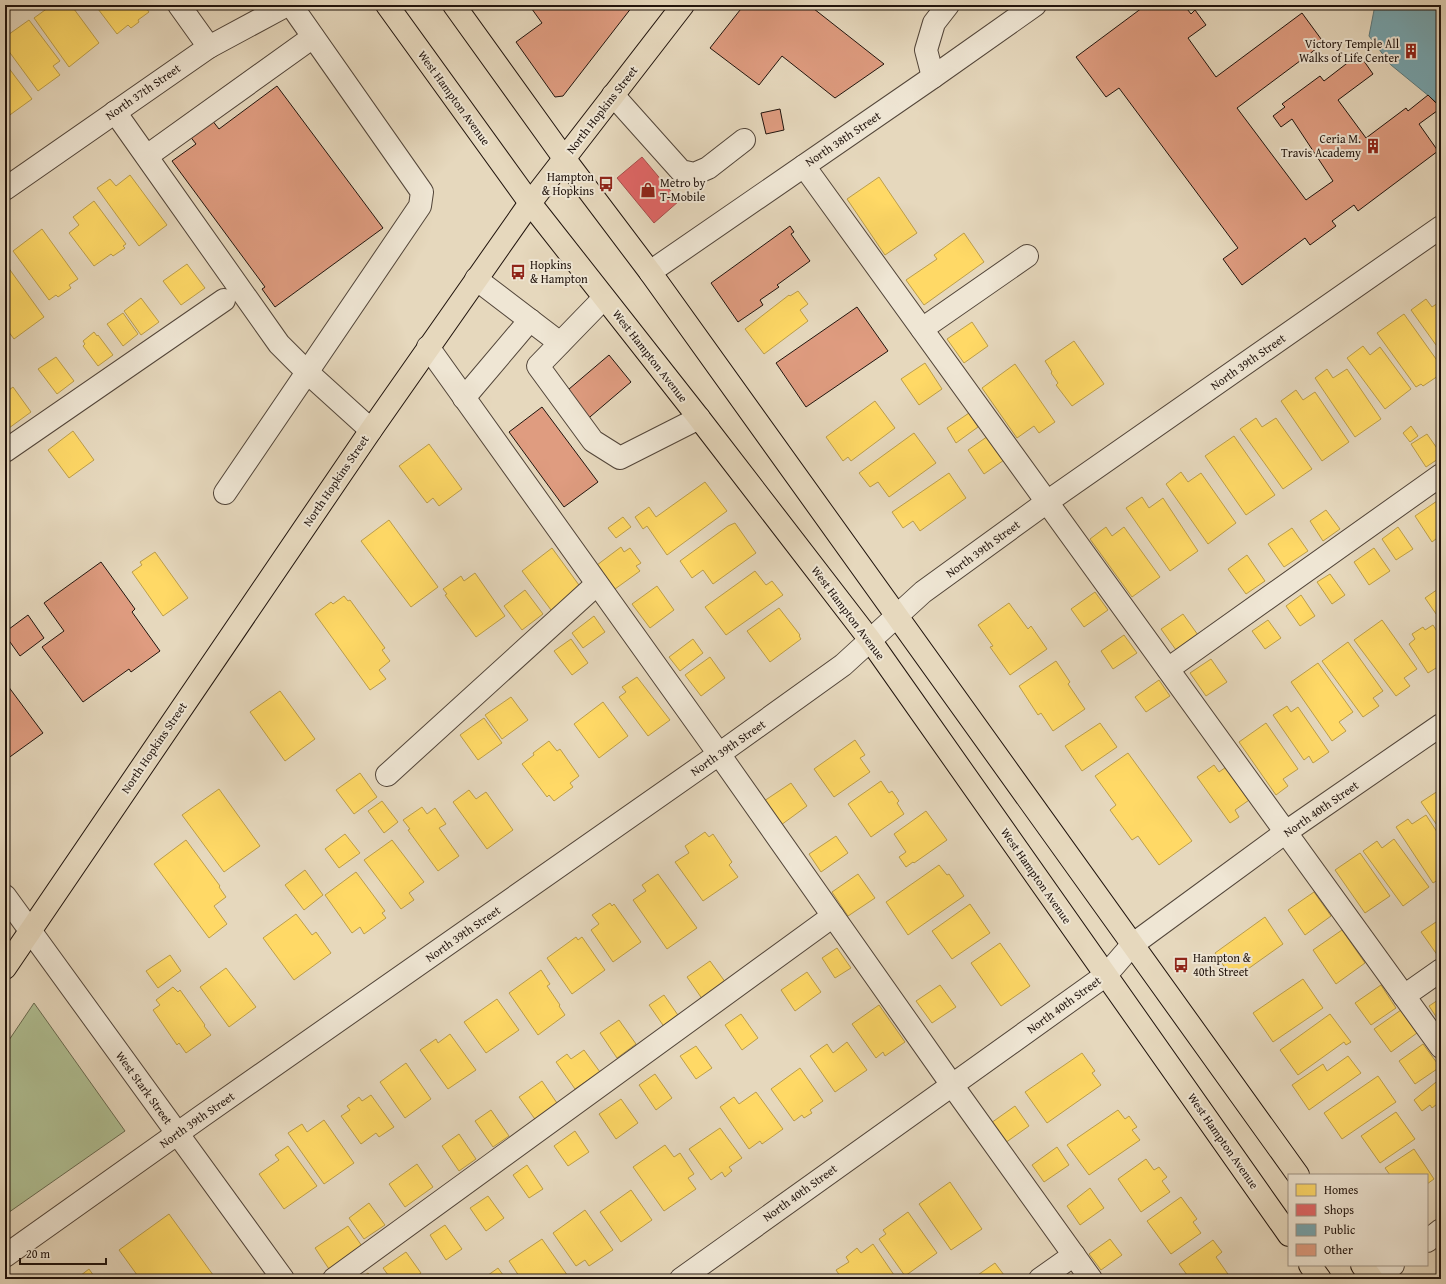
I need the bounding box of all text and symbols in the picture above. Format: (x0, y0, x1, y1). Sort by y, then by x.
place label: Victory Temple All Walks of Life Center (1299, 35, 1400, 66)
building icon: Victory Temple All Walks of Life Center (1402, 42, 1420, 60)
street label: West Hampton Avenue (414, 47, 495, 149)
street label: North 37th Street (102, 59, 184, 124)
street label: North Hopkins Street (562, 62, 642, 157)
street label: North 38th Street (801, 106, 885, 170)
place label: Ceria M. Travis Academy (1281, 130, 1361, 161)
building icon: Ceria M. Travis Academy (1364, 137, 1382, 155)
place label: Hampton & Hopkins (542, 168, 594, 199)
place label: Metro by T-Mobile (660, 174, 706, 205)
bus stop icon: Hampton & Hopkins (597, 175, 615, 193)
shop icon: Metro by T-Mobile (639, 181, 657, 199)
place label: Hopkins & Hampton (530, 256, 588, 287)
bus stop icon: Hopkins & Hampton (509, 263, 527, 281)
street label: West Hampton Avenue (609, 306, 692, 406)
street label: North 39th Street (1207, 329, 1289, 394)
street label: North Hopkins Street (299, 431, 373, 530)
street label: North 39th Street (942, 515, 1024, 581)
street label: West Hampton Avenue (807, 562, 890, 663)
street label: North Hopkins Street (117, 698, 191, 797)
street label: North 39th Street (687, 715, 769, 780)
street label: North 40th Street (1280, 776, 1362, 841)
street label: West Hampton Avenue (997, 824, 1076, 927)
street label: North 39th Street (422, 901, 504, 966)
place label: Hampton & 40th Street (1193, 949, 1252, 980)
bus stop icon: Hampton & 40th Street (1172, 956, 1190, 974)
street label: North 40th Street (1023, 971, 1105, 1037)
street label: West Stark Street (112, 1048, 177, 1128)
street label: North 39th Street (156, 1087, 238, 1152)
street label: West Hampton Avenue (1184, 1089, 1263, 1192)
street label: North 40th Street (759, 1159, 841, 1225)
legend (1288, 1174, 1428, 1266)
text: Homes (1324, 1181, 1359, 1198)
text: Shops (1324, 1201, 1354, 1218)
text: Public (1324, 1221, 1356, 1238)
scale bar (20, 1240, 106, 1266)
text: Other (1324, 1241, 1353, 1258)
text: 20 m (26, 1245, 50, 1262)

